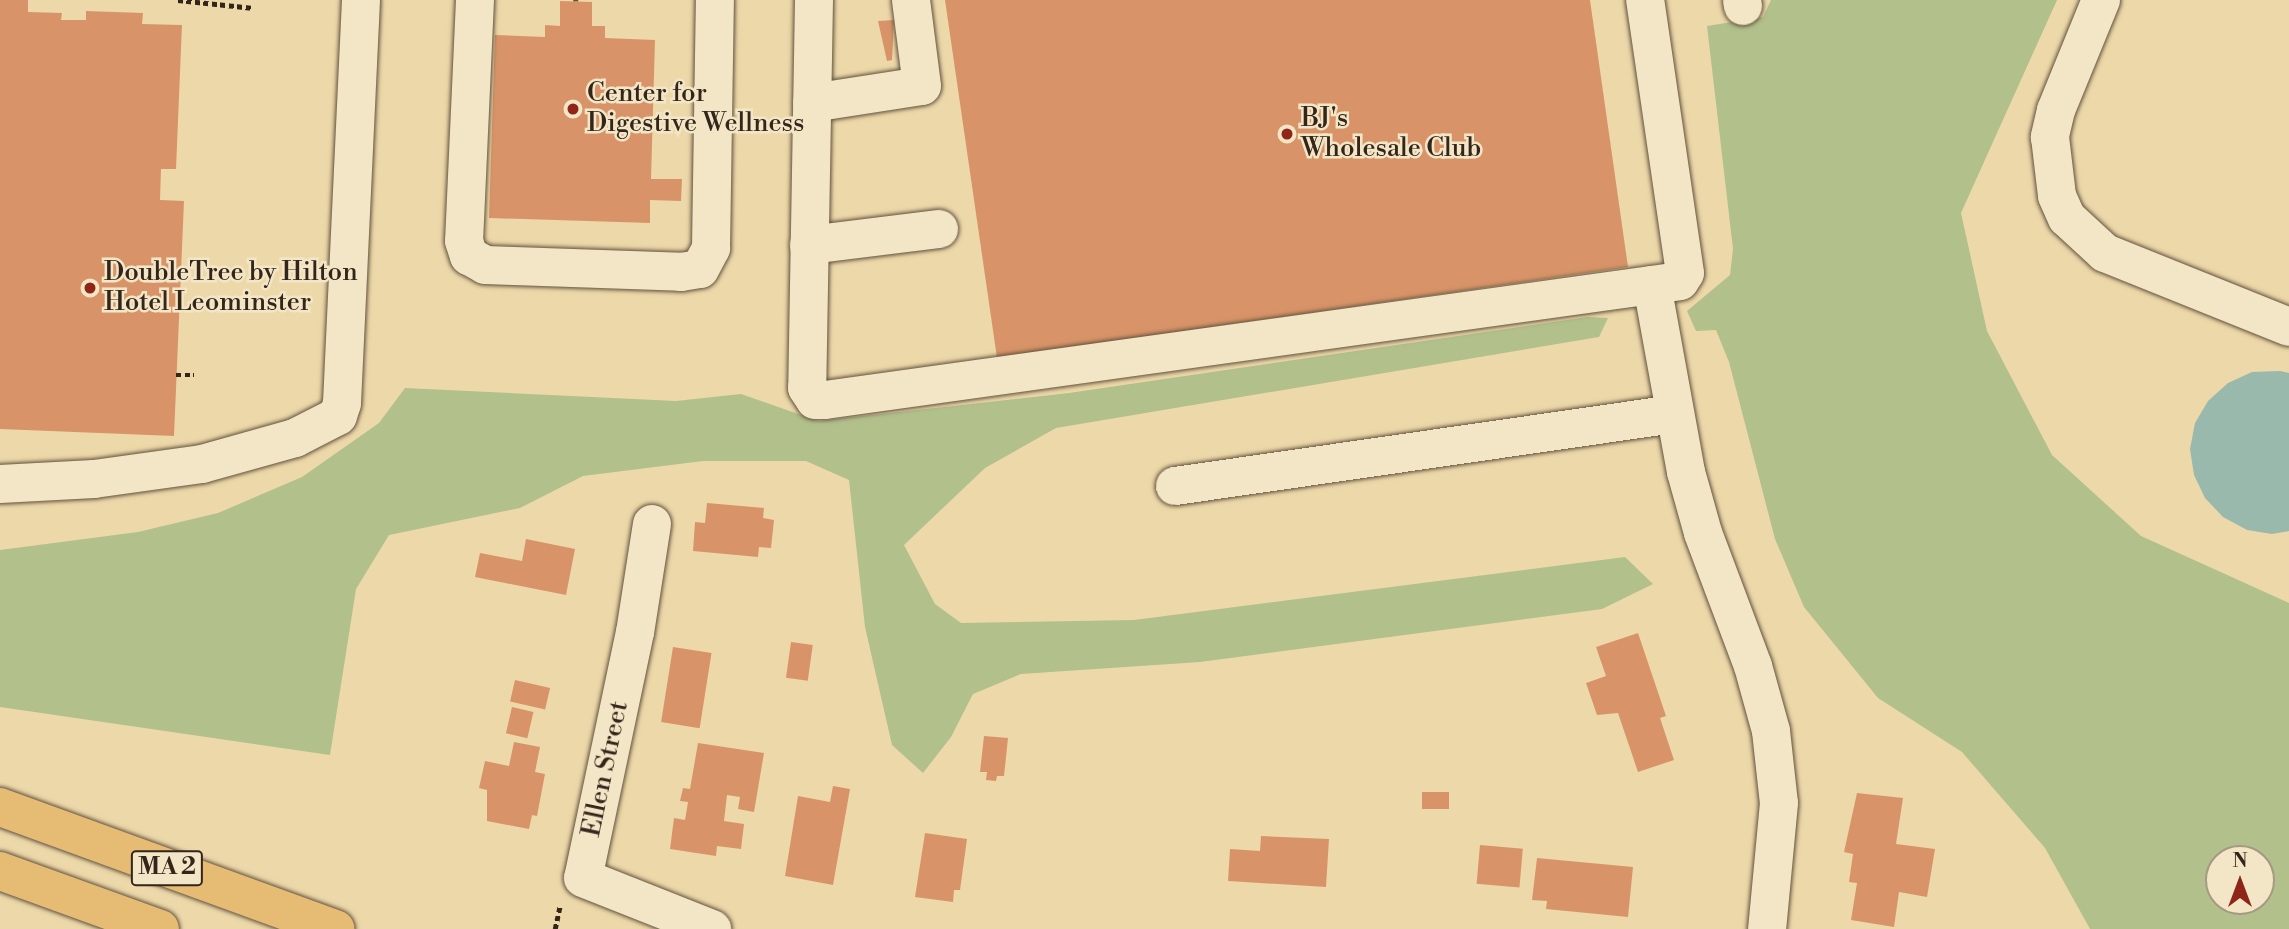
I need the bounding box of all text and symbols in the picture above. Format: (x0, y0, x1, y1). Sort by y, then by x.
place label: Center for Digestive Wellness (587, 78, 804, 140)
marker: Center for Digestive Wellness (565, 101, 581, 117)
place label: BJ's Wholesale Club (1301, 103, 1481, 164)
marker: BJ's Wholesale Club (1279, 126, 1295, 142)
place label: DoubleTree by Hilton Hotel Leominster (104, 257, 358, 318)
marker: DoubleTree by Hilton Hotel Leominster (82, 280, 98, 296)
street label: Ellen Street (576, 698, 636, 840)
north arrow (2205, 845, 2275, 915)
road number: MA 2 (130, 848, 204, 888)
text: N (2232, 849, 2248, 873)

